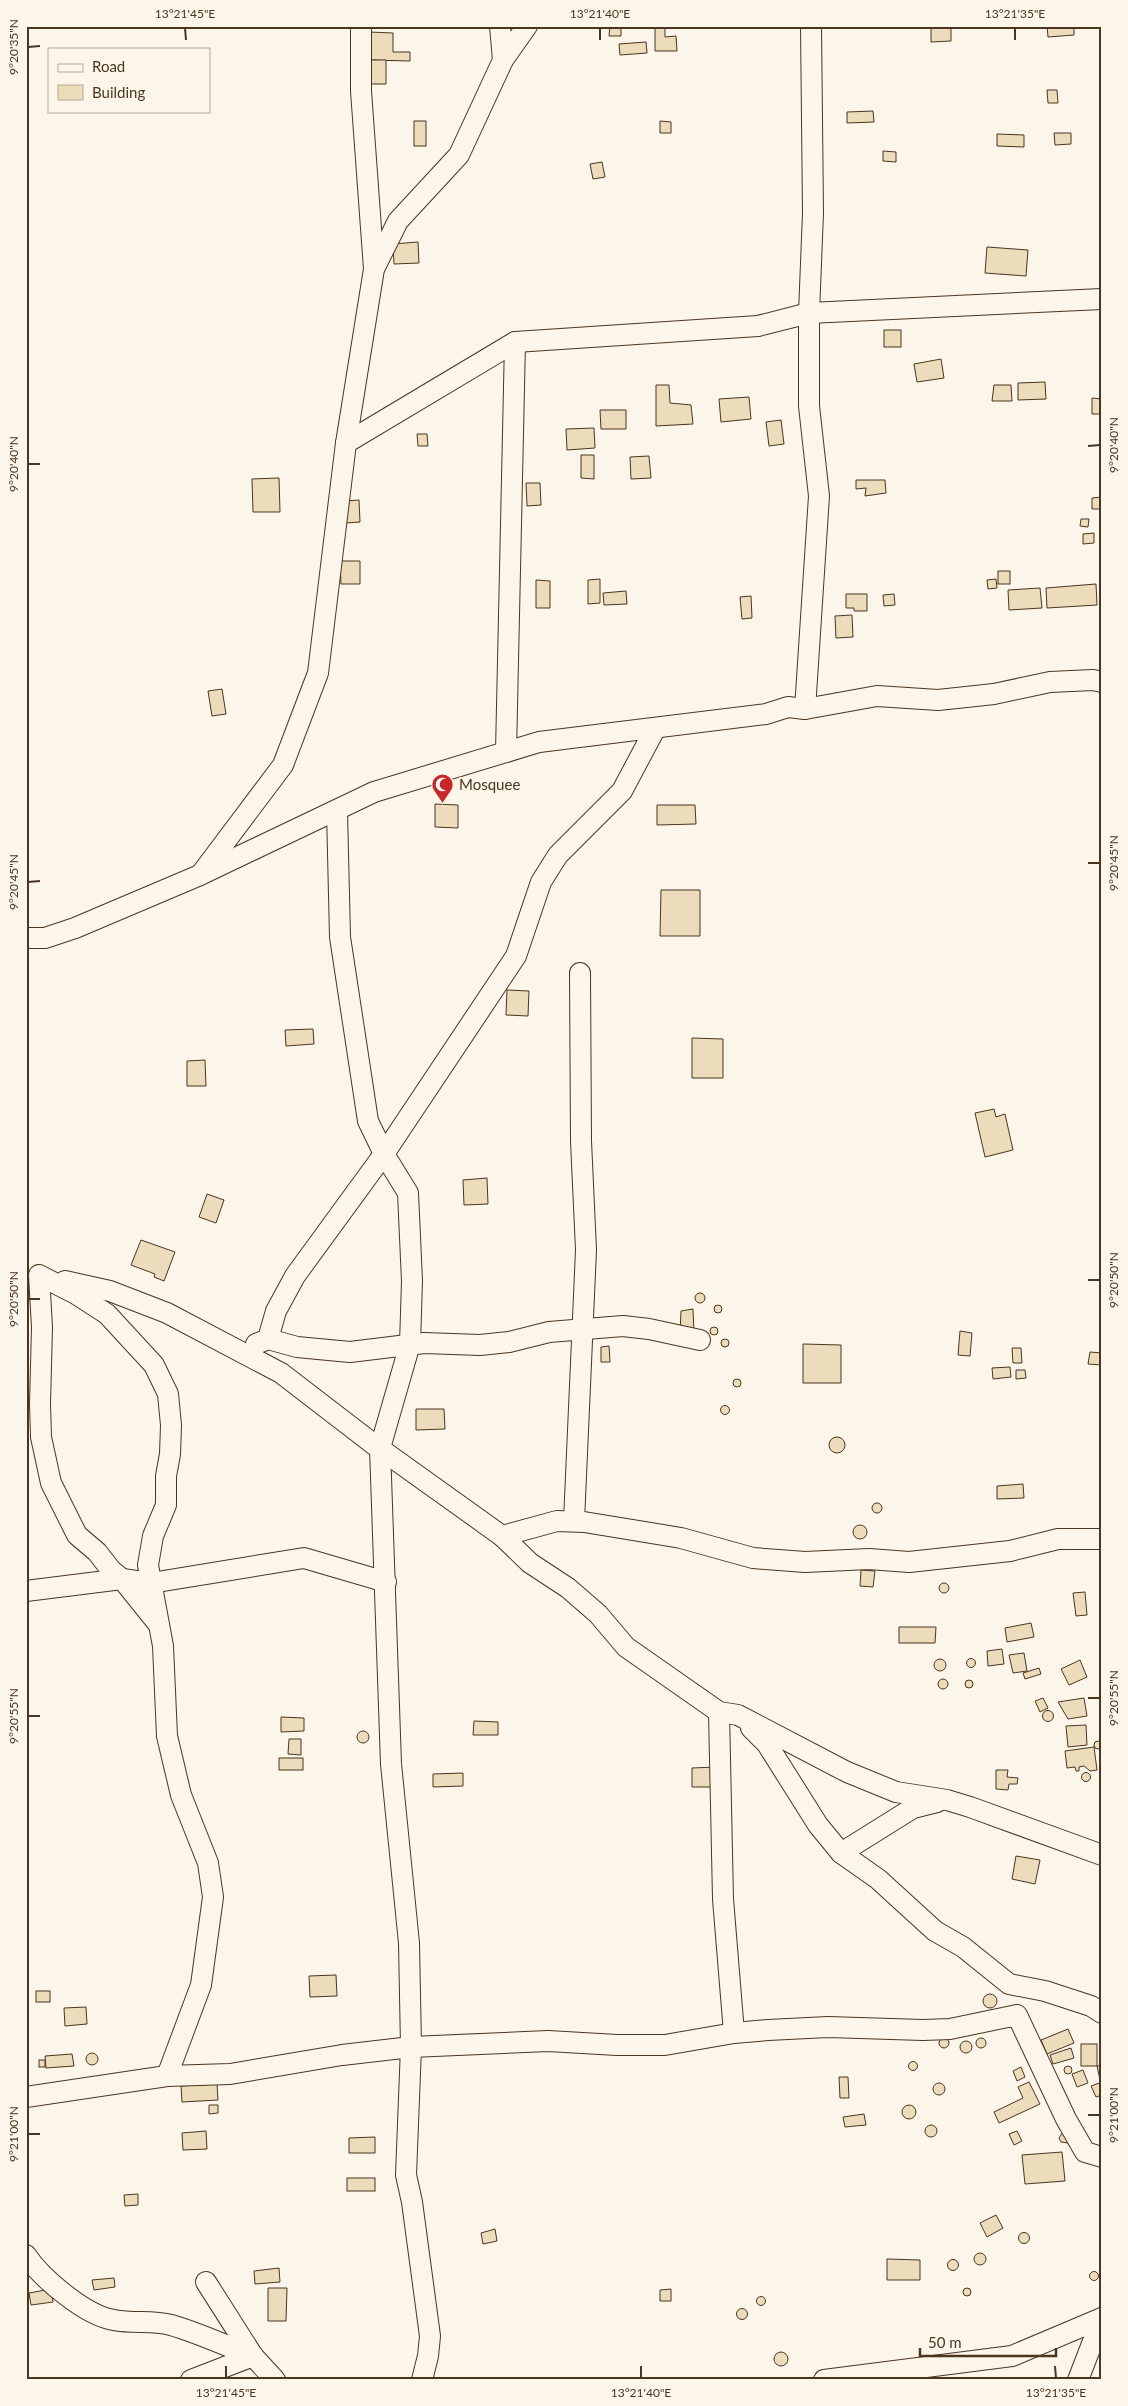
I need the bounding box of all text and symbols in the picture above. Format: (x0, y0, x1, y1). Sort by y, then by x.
text: 13°21'45"E (155, 6, 215, 21)
text: 13°21'40"E (570, 6, 630, 21)
text: 13°21'35"E (985, 6, 1045, 21)
text: 9°20'35"N (6, 19, 21, 75)
legend (48, 48, 210, 112)
text: Road (92, 57, 125, 75)
text: Building (92, 83, 145, 101)
text: 9°20'40"N (1106, 417, 1121, 473)
text: 9°20'40"N (6, 436, 21, 492)
mosque icon: Mosquee (431, 773, 455, 804)
place label: Mosquee (459, 775, 520, 793)
text: 9°20'45"N (1106, 835, 1121, 891)
text: 9°20'45"N (6, 854, 21, 910)
text: 9°20'50"N (1106, 1252, 1121, 1308)
text: 9°20'50"N (6, 1271, 21, 1327)
text: 9°20'55"N (1106, 1670, 1121, 1726)
text: 9°20'55"N (6, 1688, 21, 1744)
text: 9°21'00"N (1106, 2087, 1121, 2143)
text: 9°21'00"N (6, 2106, 21, 2162)
scale bar (920, 2326, 1057, 2358)
text: 50 m (928, 2333, 962, 2351)
text: 13°21'45"E (196, 2385, 256, 2400)
text: 13°21'40"E (611, 2385, 671, 2400)
text: 13°21'35"E (1026, 2385, 1086, 2400)

